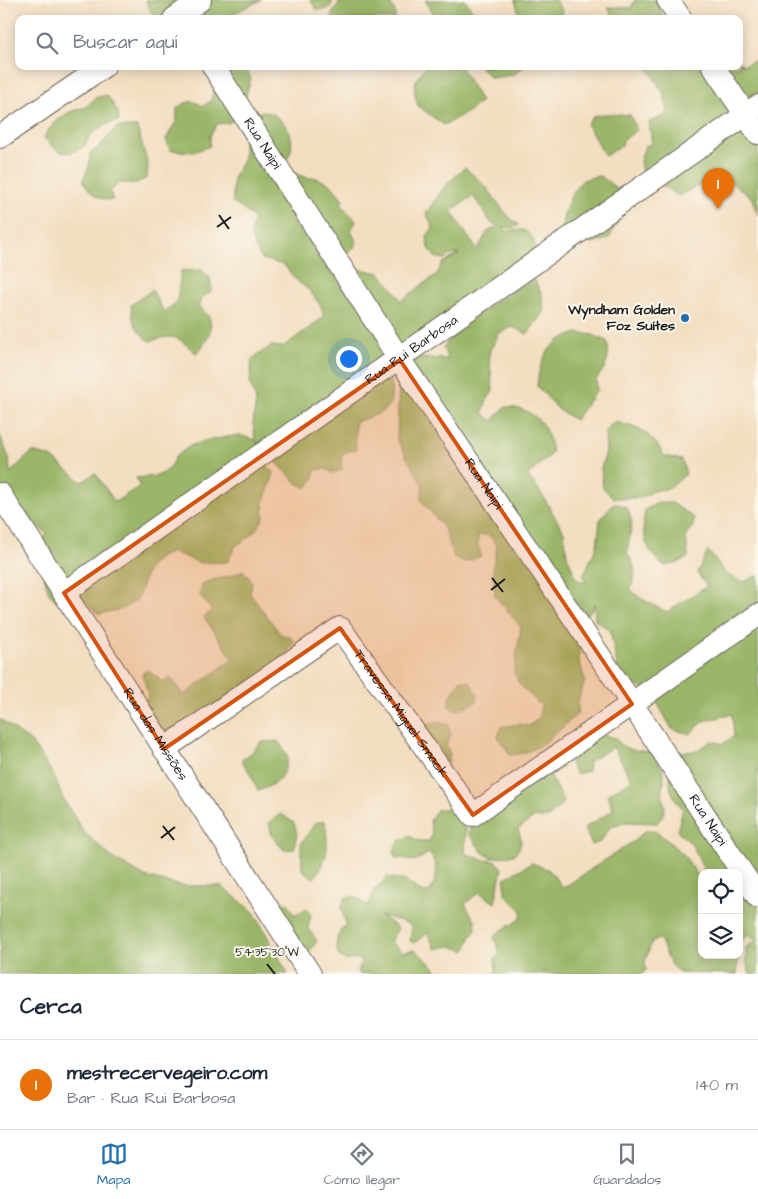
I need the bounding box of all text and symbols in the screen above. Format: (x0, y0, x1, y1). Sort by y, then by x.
search box (15, 15, 743, 70)
icon: search (33, 29, 61, 57)
text: Buscar aquí (73, 29, 177, 56)
street label: Rua Naipi (238, 114, 286, 173)
pin: 1 (702, 168, 734, 209)
place label: Wyndham Golden Foz Suítes (567, 300, 675, 336)
street label: Rua Rui Barbosa (361, 311, 462, 390)
marker: Wyndham Golden Foz Suítes (679, 312, 691, 324)
your location (336, 346, 362, 372)
street label: Rua Naipi (459, 454, 508, 514)
street label: Travessa Miguel Smack (349, 646, 454, 782)
street label: Rua das Missões (118, 684, 193, 785)
street label: Rua Naipi (684, 790, 732, 850)
map controls (698, 869, 743, 959)
button: locate (698, 869, 743, 914)
button: layers (698, 914, 743, 959)
text: 54°35'30"W (235, 944, 300, 961)
text: Cerca (20, 992, 82, 1021)
text: mestrecervegeiro.com (67, 1060, 267, 1087)
text: 1 (35, 1074, 37, 1096)
text: 140 m (696, 1074, 738, 1096)
text: Bar · Rua Rui Barbosa (67, 1087, 235, 1109)
tab: Mapa (97, 1140, 130, 1190)
tab: Cómo llegar (324, 1140, 400, 1190)
tab: Guardados (593, 1140, 661, 1190)

